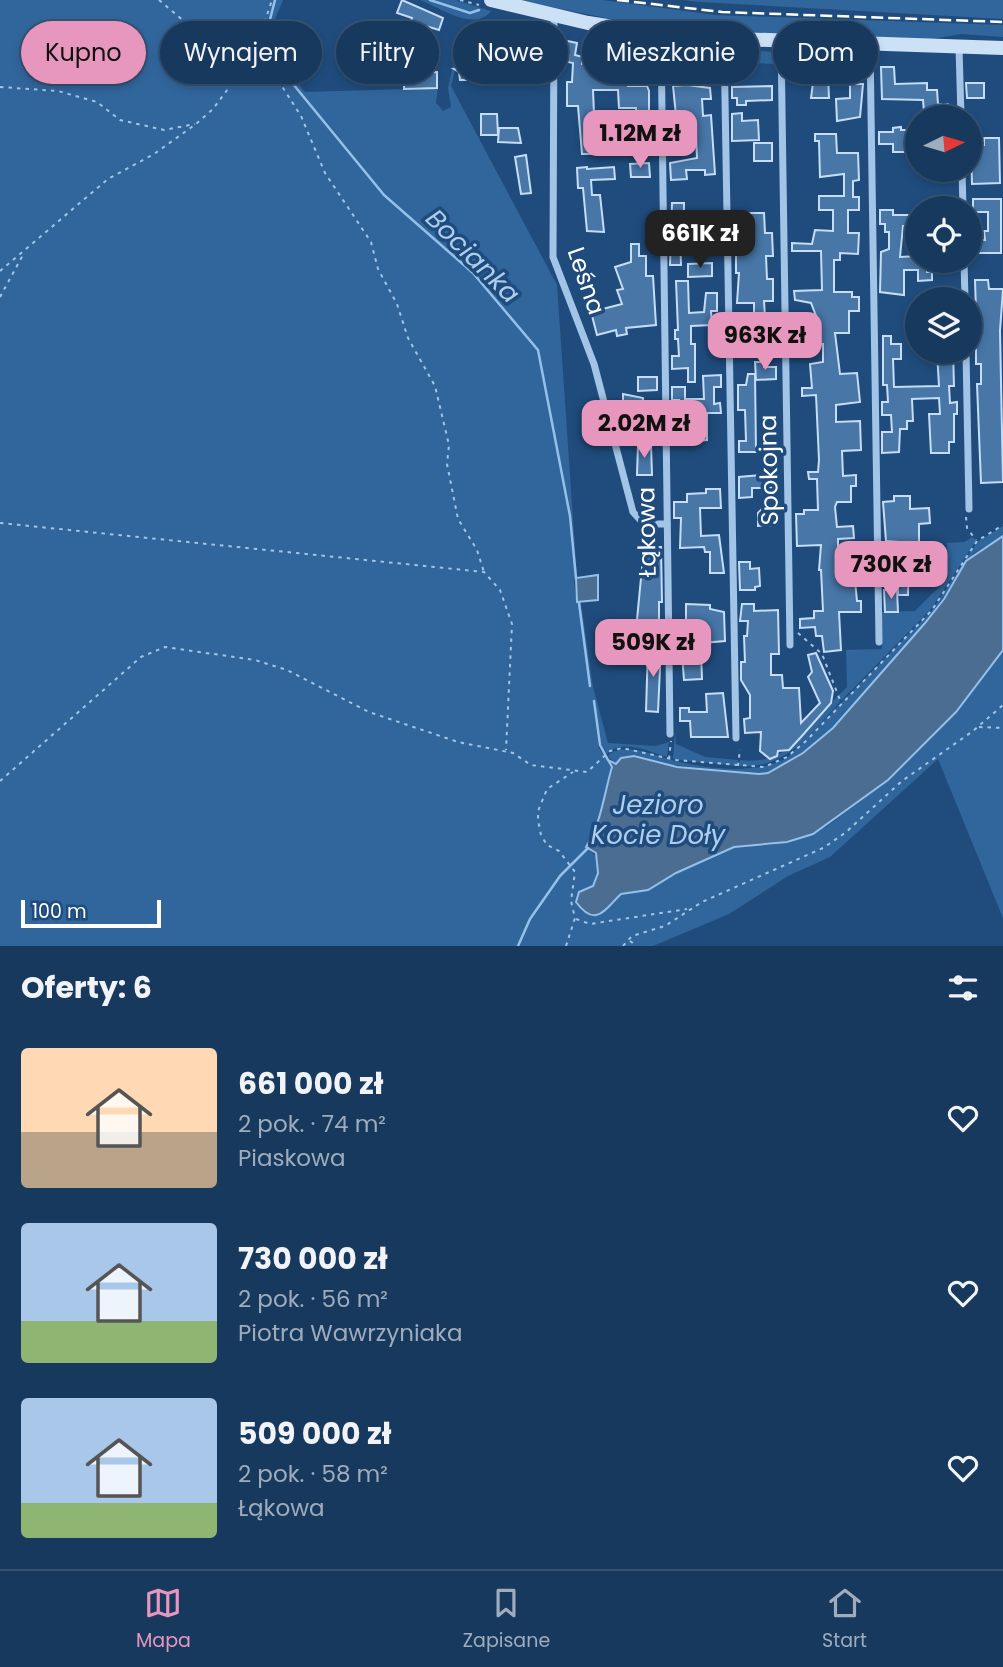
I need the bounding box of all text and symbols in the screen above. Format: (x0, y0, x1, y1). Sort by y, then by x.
chip: Kupno (21, 21, 146, 84)
chip: Wynajem (160, 21, 322, 84)
chip: Filtry (336, 21, 439, 84)
chip: Nowe (453, 21, 568, 84)
chip: Mieszkanie (582, 21, 759, 84)
chip: Dom (773, 21, 878, 84)
north arrow (905, 105, 982, 182)
map controls (905, 105, 982, 364)
pin: 1.12M zł (568, 110, 712, 170)
text: 1.12M zł (599, 117, 681, 149)
button: locate (905, 196, 982, 273)
water label: Bocianka (418, 201, 528, 311)
pin: 661K zł (635, 210, 765, 270)
text: 661K zł (661, 217, 739, 249)
street label: Leśna (560, 243, 613, 319)
button: layers (905, 287, 982, 364)
pin: 963K zł (700, 312, 830, 372)
text: 963K zł (724, 319, 806, 351)
pin: 2.02M zł (572, 400, 716, 460)
text: 2.02M zł (598, 407, 690, 439)
street label: Spokojna (751, 414, 786, 526)
street label: Łąkowa (629, 487, 664, 577)
pin: 730K zł (826, 542, 956, 601)
text: 730K zł (851, 548, 931, 580)
pin: 509K zł (588, 620, 718, 679)
text: 509K zł (611, 626, 695, 658)
water label: Jezioro Kocie Doły (591, 787, 727, 853)
scale bar (21, 897, 161, 929)
text: 100 m (32, 898, 87, 925)
text: Oferty: 6 (21, 966, 152, 1009)
icon: filters (944, 969, 982, 1007)
text: 661 000 zł (238, 1062, 383, 1105)
icon: home (77, 1076, 161, 1160)
icon: heart (944, 1099, 982, 1137)
text: 2 pok. · 74 m² (238, 1108, 386, 1140)
text: Piaskowa (238, 1142, 346, 1174)
text: 730 000 zł (238, 1237, 388, 1280)
icon: home (77, 1251, 161, 1335)
icon: heart (944, 1274, 982, 1312)
text: 2 pok. · 56 m² (238, 1283, 388, 1315)
text: Piotra Wawrzyniaka (238, 1317, 463, 1349)
text: 509 000 zł (238, 1412, 391, 1455)
icon: home (77, 1426, 161, 1510)
icon: heart (944, 1449, 982, 1487)
text: 2 pok. · 58 m² (238, 1458, 388, 1490)
text: Łąkowa (238, 1492, 325, 1524)
tab: Mapa (136, 1584, 191, 1655)
tab: Zapisane (463, 1584, 550, 1655)
tab: Start (822, 1584, 867, 1655)

